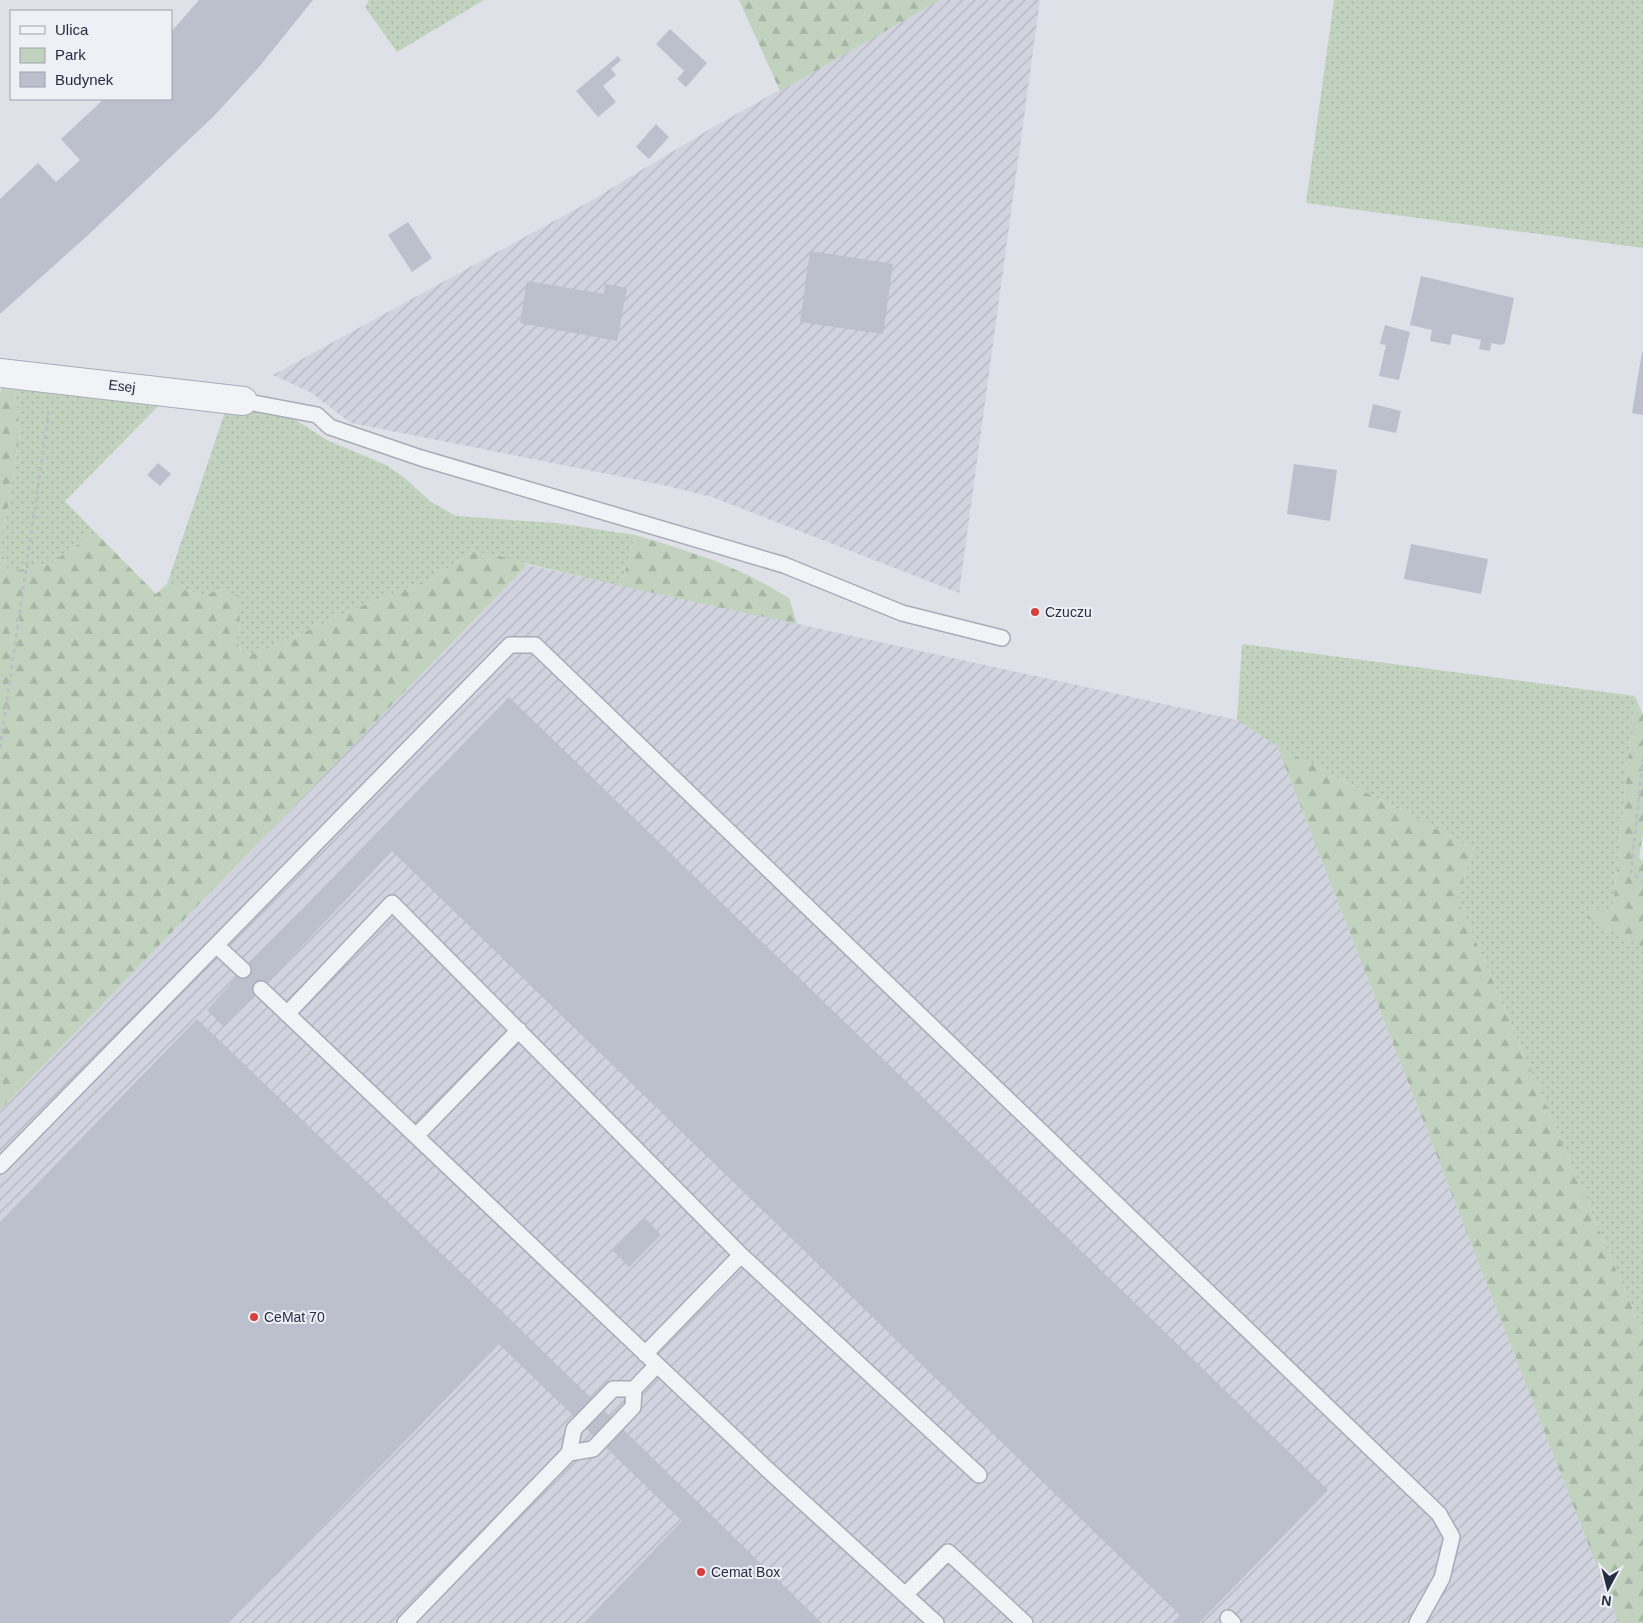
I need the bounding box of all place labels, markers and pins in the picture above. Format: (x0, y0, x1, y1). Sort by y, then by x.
place label: Czuczu (1045, 604, 1092, 620)
marker: Czuczu (1029, 606, 1041, 618)
place label: CeMat 70 (264, 1309, 325, 1325)
marker: CeMat 70 (248, 1311, 260, 1323)
place label: Cemat Box (711, 1564, 780, 1580)
marker: Cemat Box (695, 1566, 707, 1578)

